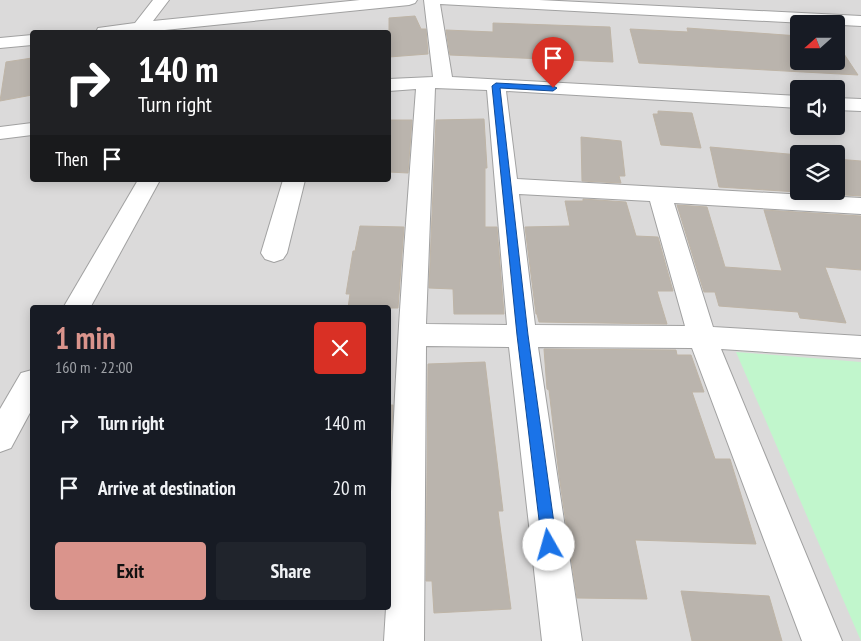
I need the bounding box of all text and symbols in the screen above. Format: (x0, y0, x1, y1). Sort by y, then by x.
north arrow (790, 15, 845, 70)
map controls (790, 15, 845, 200)
pin (532, 37, 574, 88)
icon: arrive (539, 44, 567, 72)
text: 140 m (138, 46, 219, 92)
icon: right (55, 50, 120, 115)
button: sound (790, 80, 845, 135)
text: Turn right (138, 90, 212, 118)
icon: arrive (98, 145, 126, 173)
button: layers (790, 145, 845, 200)
text: Then (55, 147, 88, 171)
text: 1 min (55, 318, 116, 357)
button: close (314, 322, 366, 374)
text: 160 m · 22:00 (55, 357, 133, 377)
icon: right (55, 409, 83, 437)
text: Turn right (98, 411, 164, 435)
text: 140 m (324, 411, 366, 435)
icon: arrive (55, 474, 83, 502)
text: Arrive at destination (98, 476, 236, 500)
text: 20 m (333, 476, 366, 500)
position arrow (522, 518, 574, 570)
button: Exit (55, 542, 206, 600)
button: Share (216, 542, 366, 600)

